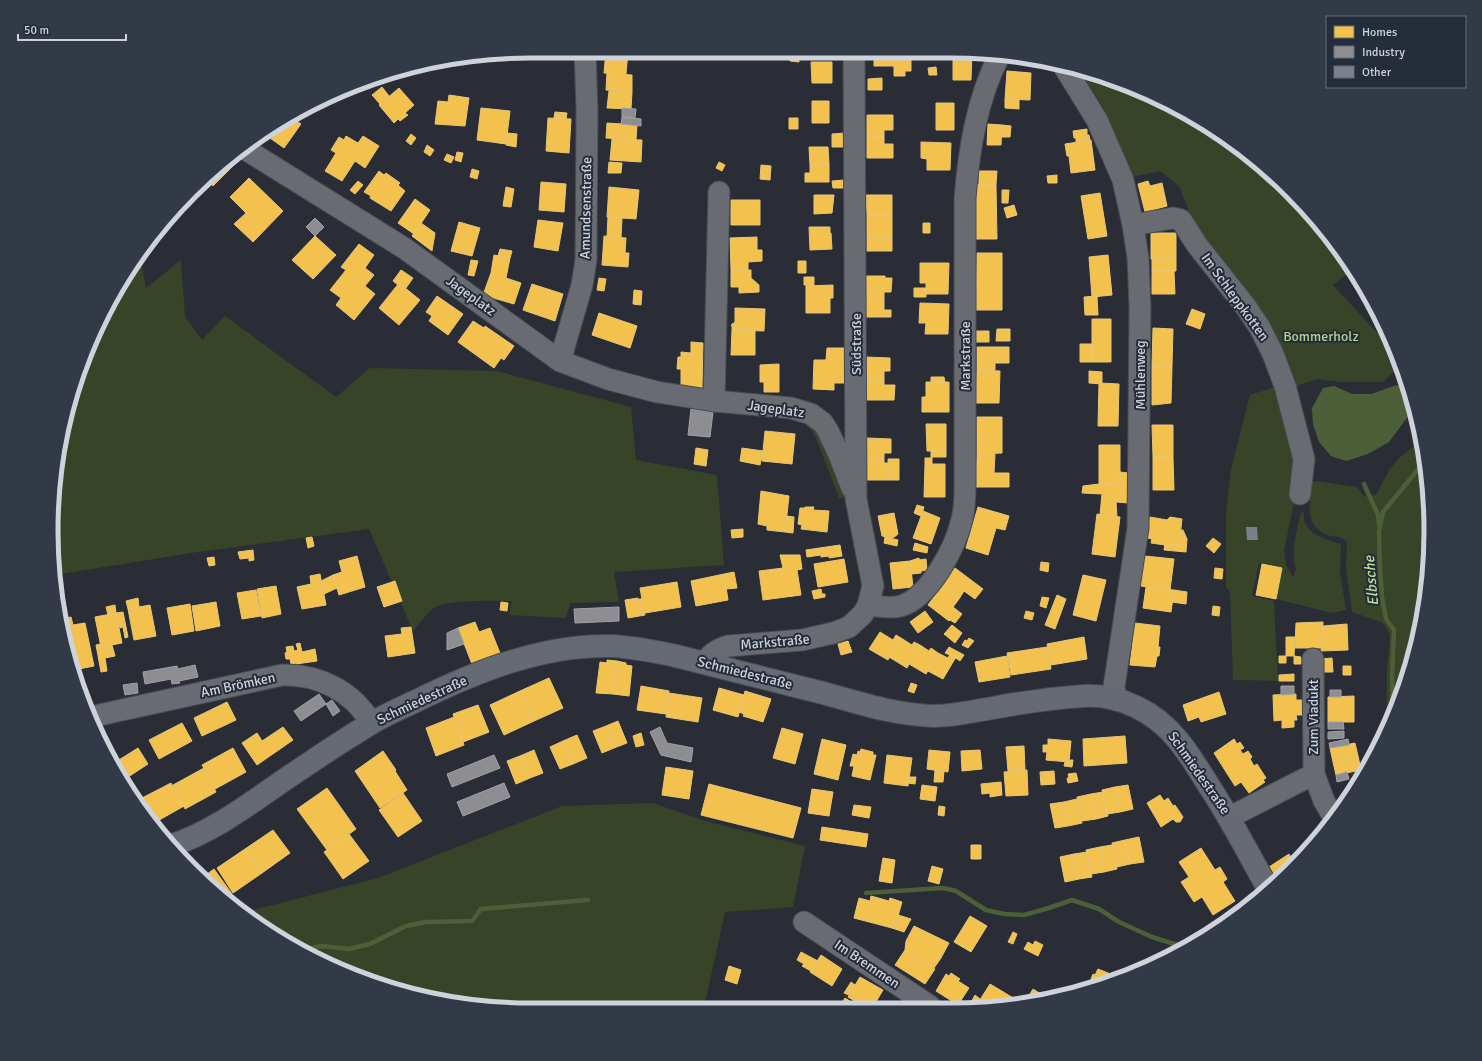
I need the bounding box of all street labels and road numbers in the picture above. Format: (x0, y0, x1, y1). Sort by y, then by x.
street label: Amundsenstraße (577, 157, 595, 259)
street label: Im Schleppkotten (1197, 250, 1273, 344)
street label: Jageplatz (443, 272, 499, 320)
street label: Südstraße (848, 313, 865, 375)
street label: Markstraße (957, 321, 974, 391)
street label: Mühlenweg (1132, 340, 1149, 410)
street label: Jageplatz (746, 397, 806, 421)
street label: Markstraße (740, 631, 810, 653)
street label: Schmiedestraße (696, 653, 794, 693)
street label: Am Brömken (199, 669, 277, 701)
street label: Schmiedestraße (374, 672, 470, 728)
street label: Zum Viadukt (1305, 679, 1322, 755)
street label: Schmiedestraße (1164, 728, 1234, 818)
street label: Im Bremmen (831, 936, 903, 992)

